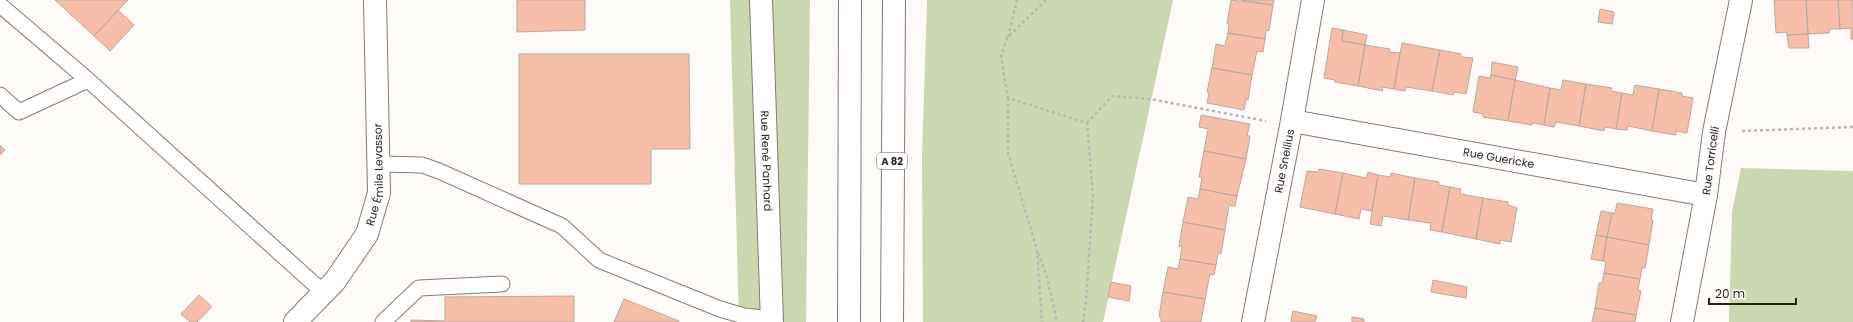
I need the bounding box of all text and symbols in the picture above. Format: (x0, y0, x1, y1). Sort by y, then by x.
street label: Rue René Panhard (757, 110, 776, 212)
street label: Rue Émile Levassor (362, 123, 387, 228)
street label: Rue Torricelli (1698, 124, 1723, 196)
street label: Rue Snellius (1270, 127, 1298, 194)
street label: Rue Guericke (1462, 144, 1536, 172)
road number: A 82 (877, 153, 907, 169)
scale bar (1709, 280, 1796, 306)
text: 20 m (1715, 285, 1745, 302)

